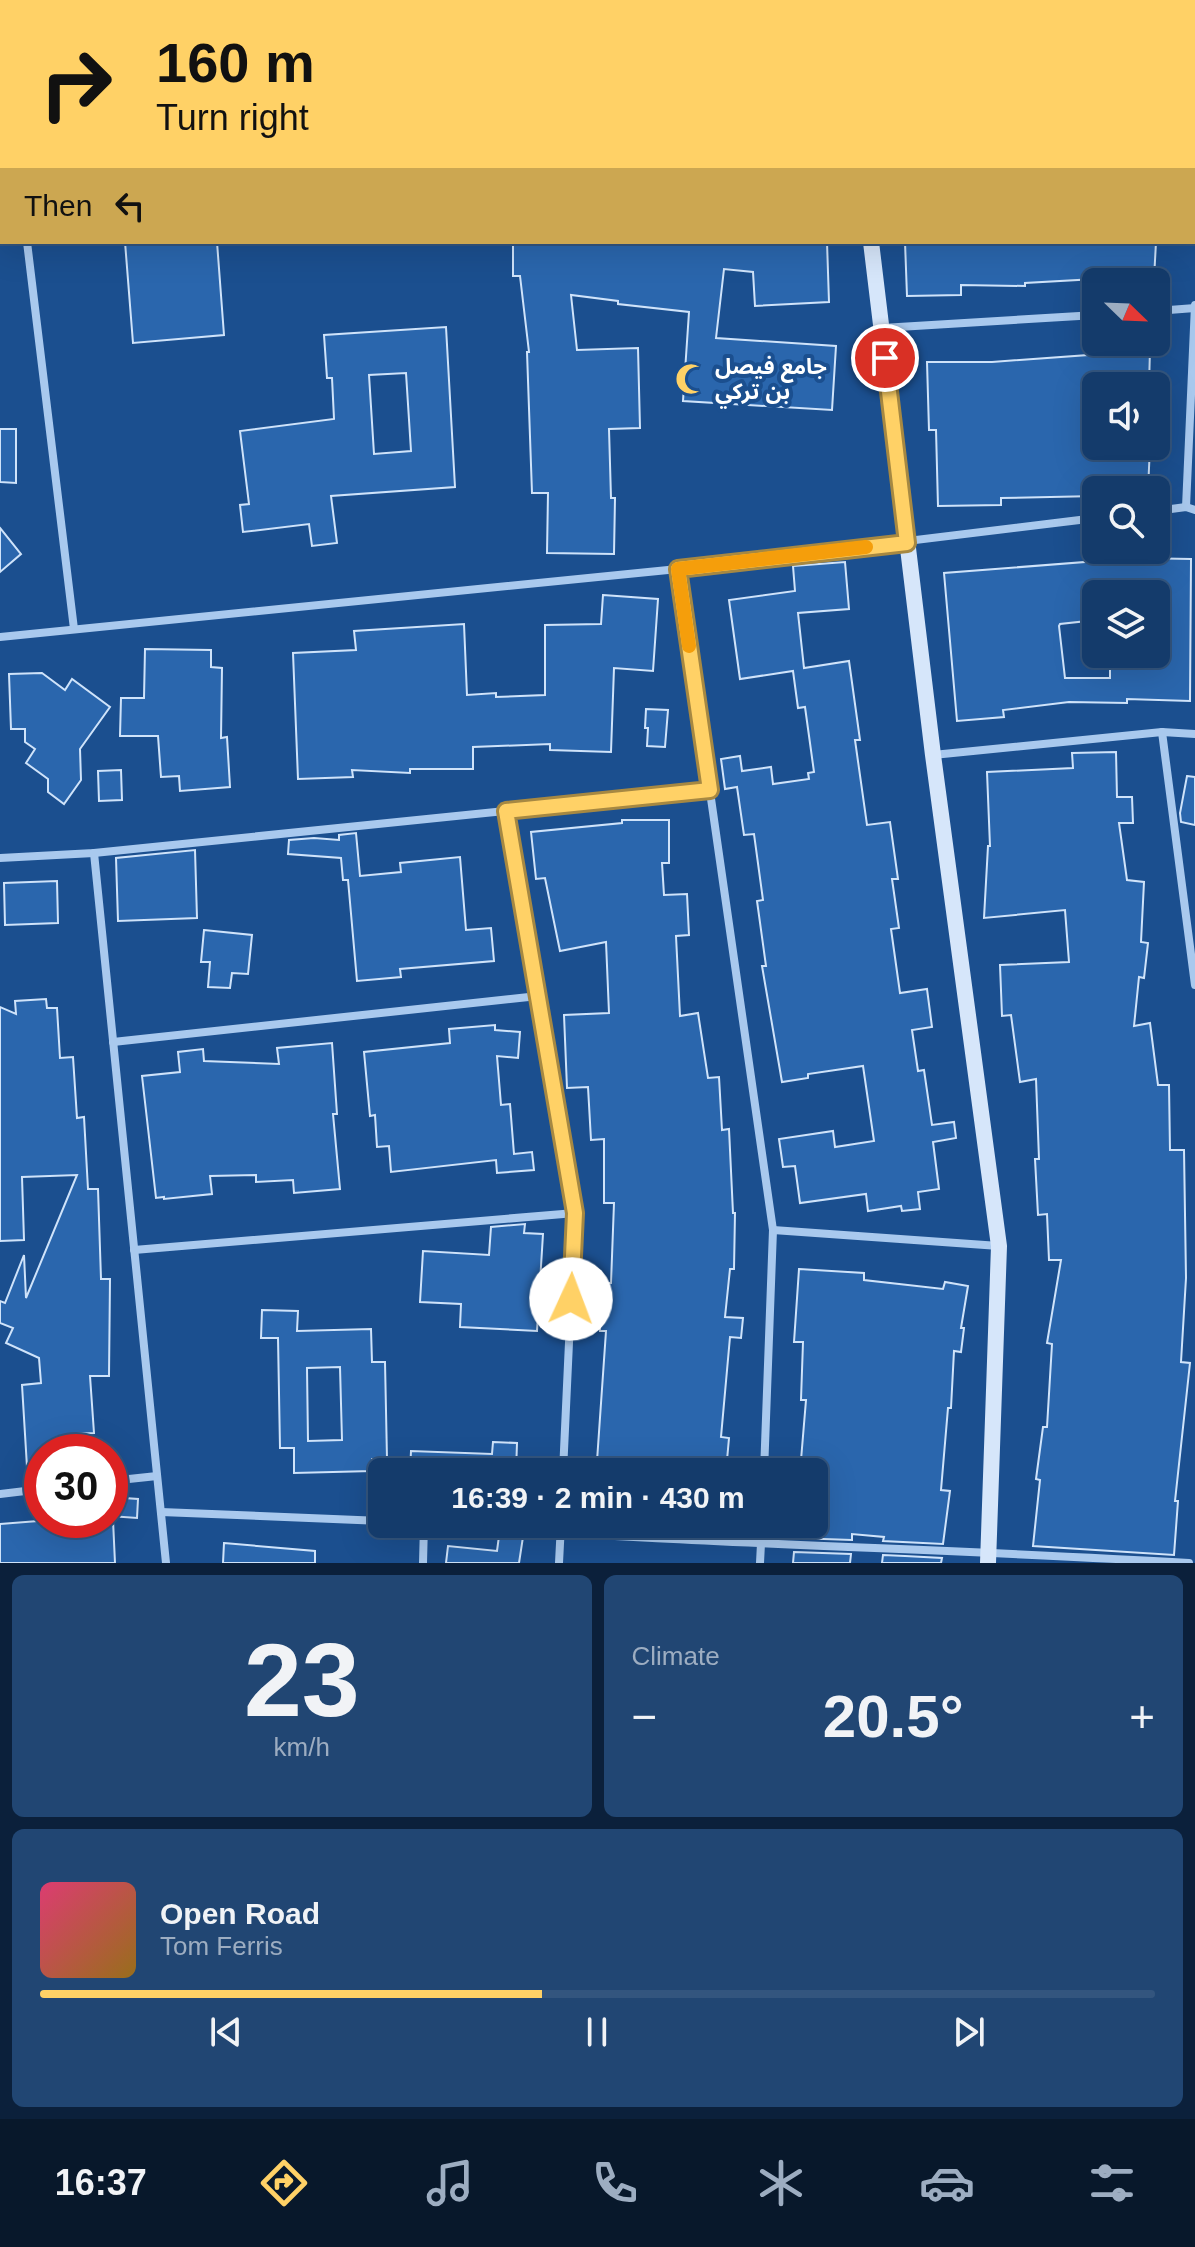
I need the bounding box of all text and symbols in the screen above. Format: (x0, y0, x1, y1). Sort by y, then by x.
text: 160 m (156, 31, 315, 94)
icon: right (24, 32, 128, 136)
text: Turn right (156, 97, 309, 138)
icon: left (108, 184, 152, 228)
text: Then (24, 189, 92, 222)
north arrow (1082, 268, 1170, 356)
map controls (1082, 268, 1170, 668)
pin (851, 324, 919, 392)
icon: arrive (863, 336, 907, 380)
place label: جامع فيصل بن تركي (715, 354, 827, 409)
mosque icon: جامع فيصل بن تركي (674, 362, 708, 396)
button: sound (1082, 372, 1170, 460)
button: search (1082, 476, 1170, 564)
button: layers (1082, 580, 1170, 668)
position arrow (529, 1257, 613, 1341)
speed limit sign: 30 (24, 1434, 128, 1538)
text: 16:39 · 2 min · 430 m (451, 1481, 745, 1514)
text: 23 (244, 1622, 360, 1738)
text: Climate (632, 1641, 720, 1671)
text: 20.5° (823, 1683, 964, 1750)
text: − (632, 1692, 657, 1741)
text: + (1129, 1692, 1155, 1741)
text: km/h (274, 1732, 330, 1762)
text: Open Road (160, 1897, 320, 1930)
text: Tom Ferris (160, 1931, 283, 1961)
icon: previous (204, 2010, 248, 2054)
icon: pause (575, 2010, 619, 2054)
icon: next (947, 2010, 991, 2054)
icon: directions (256, 2155, 312, 2211)
icon: music (422, 2155, 478, 2211)
icon: phone (587, 2155, 643, 2211)
icon: climate (753, 2155, 809, 2211)
icon: car (919, 2155, 975, 2211)
icon: filters (1084, 2155, 1140, 2211)
text: 16:37 (55, 2162, 147, 2203)

